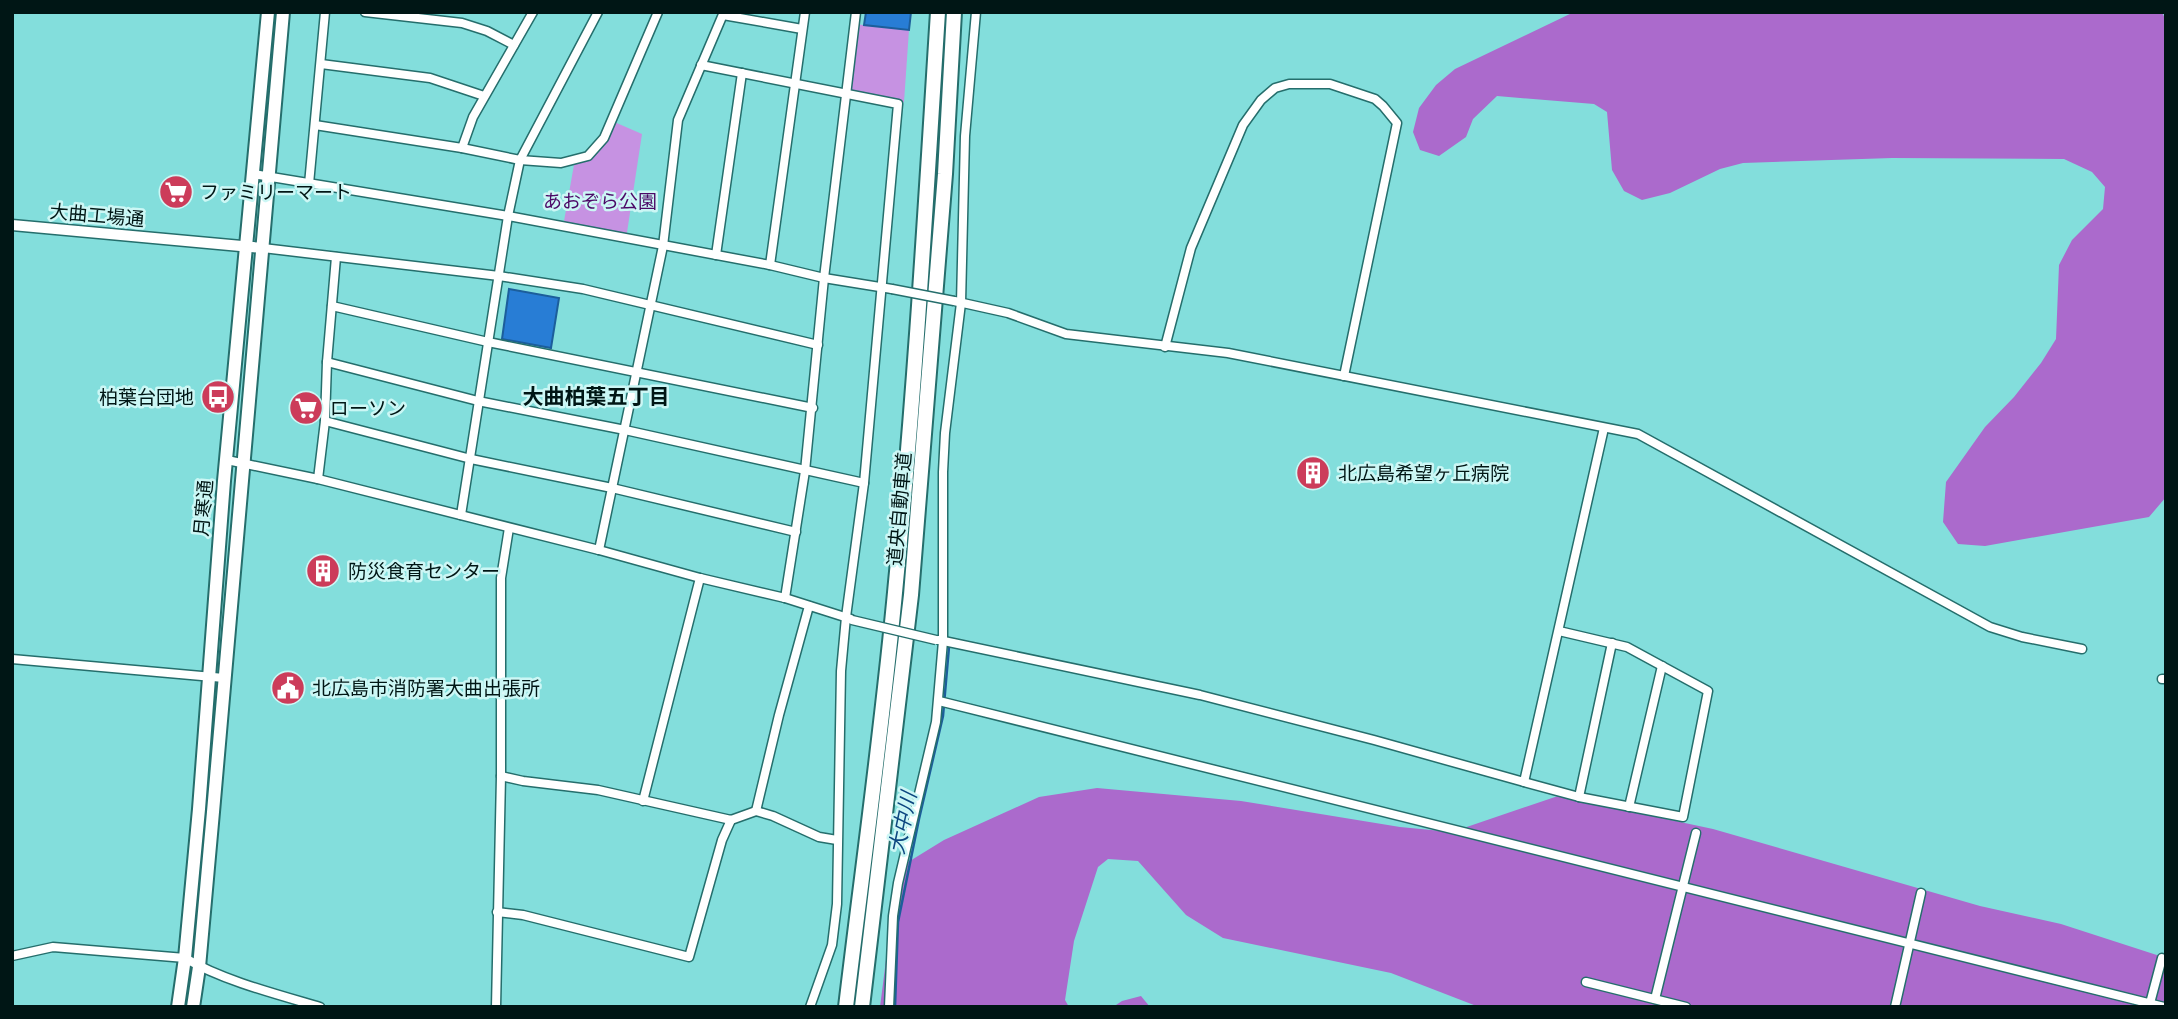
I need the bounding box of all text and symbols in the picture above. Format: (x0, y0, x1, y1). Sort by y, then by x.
supermarket icon: ファミリーマート (157, 173, 195, 211)
place label: ファミリーマート (200, 181, 352, 205)
park label: あおぞら公園 (543, 190, 657, 214)
street label: 大曲工場通 (49, 200, 145, 232)
bus stop icon: 柏葉台団地 (199, 378, 237, 416)
district label: 大曲柏葉五丁目 (523, 384, 670, 410)
place label: 柏葉台団地 (99, 386, 194, 410)
supermarket icon: ローソン (287, 389, 325, 427)
place label: ローソン (330, 397, 406, 421)
street label: 道央自動車道 (883, 451, 917, 567)
building icon: 北広島希望ヶ丘病院 (1294, 454, 1332, 492)
place label: 北広島希望ヶ丘病院 (1338, 462, 1509, 486)
street label: 月寒通 (190, 479, 218, 538)
building icon: 防災食育センター (304, 552, 342, 590)
place label: 防災食育センター (348, 560, 500, 584)
public building icon: 北広島市消防署大曲出張所 (269, 669, 307, 707)
place label: 北広島市消防署大曲出張所 (312, 677, 540, 701)
water label: 大中川 (884, 788, 923, 857)

